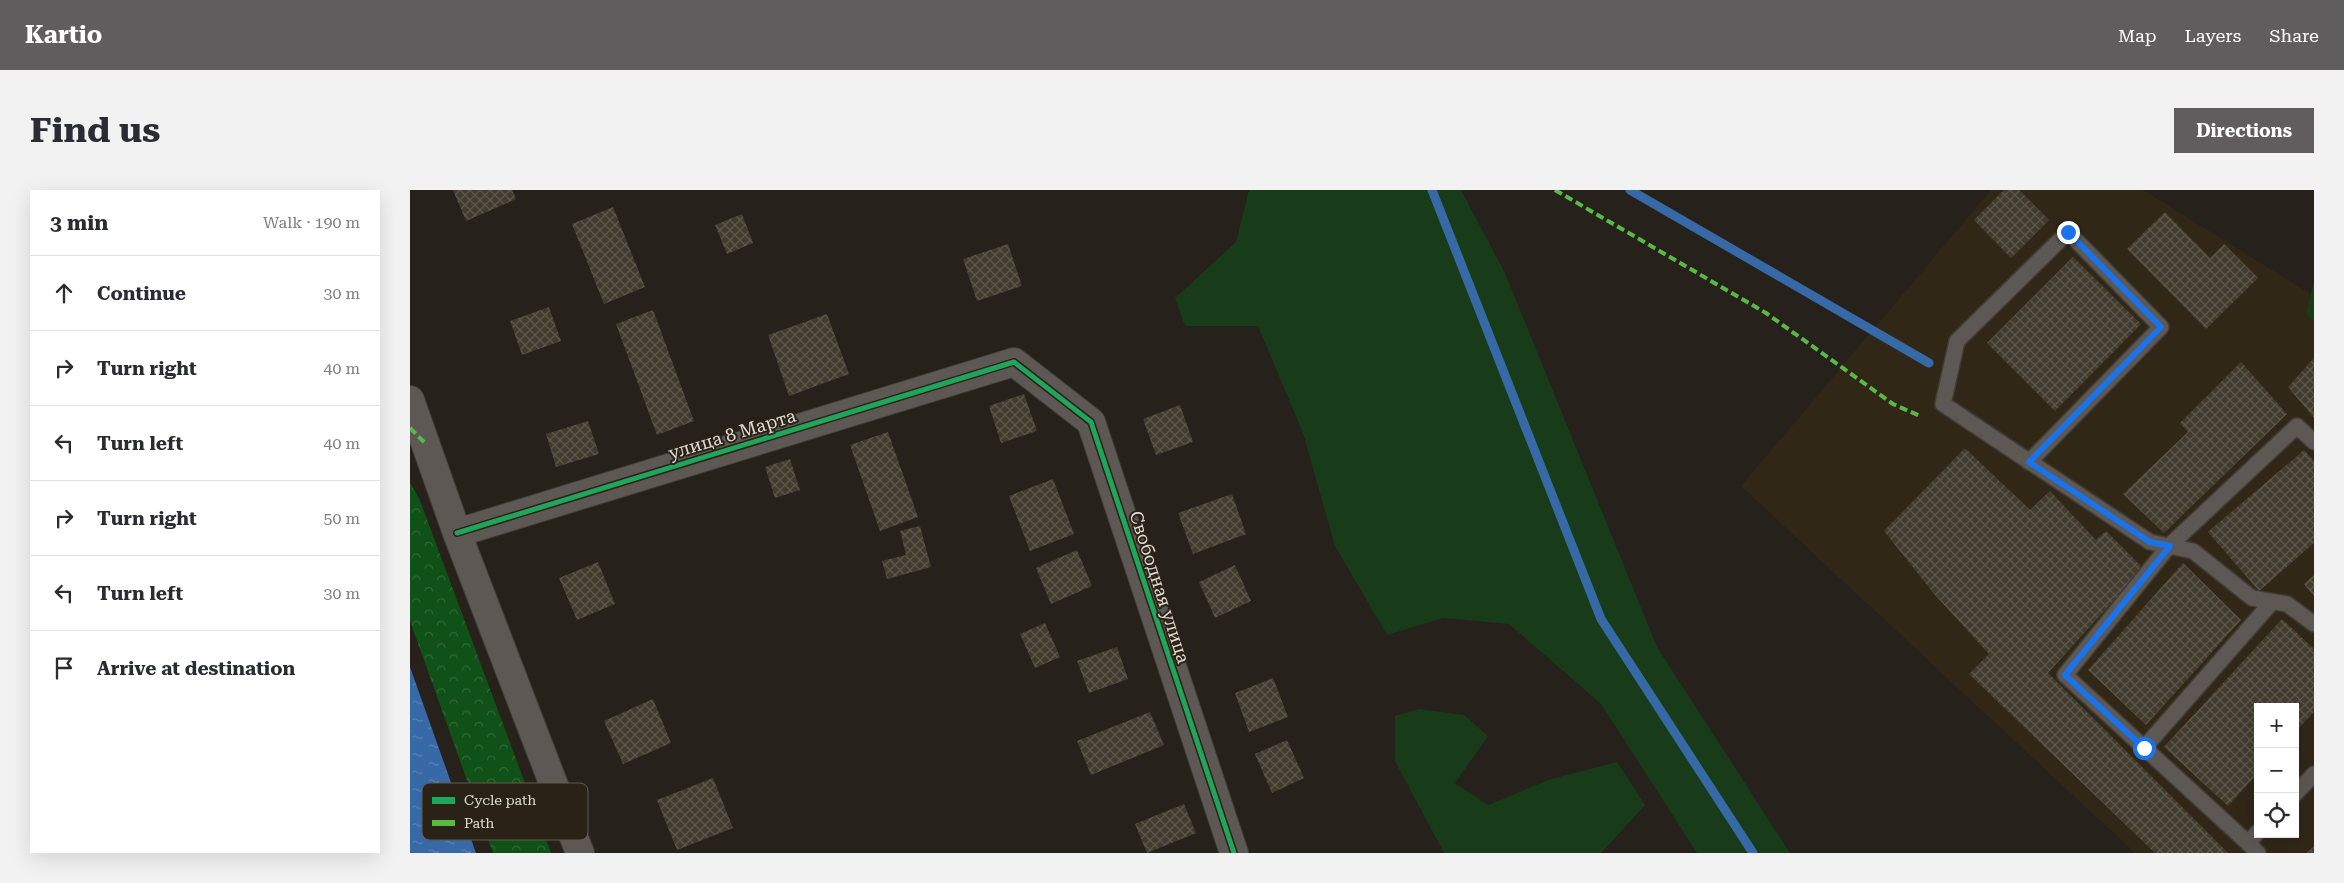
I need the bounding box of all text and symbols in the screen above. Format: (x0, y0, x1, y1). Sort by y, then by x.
text: Kartio (25, 21, 102, 49)
text: Map (2118, 25, 2157, 46)
text: Layers (2185, 25, 2241, 46)
text: Share (2269, 25, 2319, 46)
button: Directions (2174, 108, 2314, 153)
text: Find us (30, 110, 160, 151)
text: 3 min (50, 211, 108, 235)
text: Walk · 190 m (263, 213, 360, 232)
route end (2057, 221, 2080, 244)
icon: ahead (50, 279, 78, 307)
text: Continue (97, 282, 186, 305)
text: 30 m (323, 284, 360, 303)
icon: right (50, 354, 78, 382)
text: Turn right (97, 357, 197, 380)
text: 40 m (323, 359, 360, 378)
street label: улица 8 Марта (666, 405, 798, 463)
icon: left (50, 429, 78, 457)
text: Turn left (97, 432, 183, 455)
text: 40 m (323, 434, 360, 453)
icon: right (50, 504, 78, 532)
text: Turn right (97, 507, 197, 530)
street label: Свободная улица (1125, 508, 1195, 666)
text: 50 m (323, 509, 360, 528)
icon: left (50, 579, 78, 607)
text: Turn left (97, 582, 183, 605)
text: 30 m (323, 584, 360, 603)
icon: arrive (50, 654, 78, 682)
text: Arrive at destination (97, 657, 295, 680)
map controls (2254, 703, 2299, 838)
button: + (2254, 703, 2299, 748)
route start (2133, 737, 2156, 760)
button: − (2254, 748, 2299, 793)
legend (422, 783, 588, 840)
text: Cycle path (464, 792, 536, 808)
button: locate (2254, 793, 2299, 838)
text: Path (464, 815, 494, 831)

